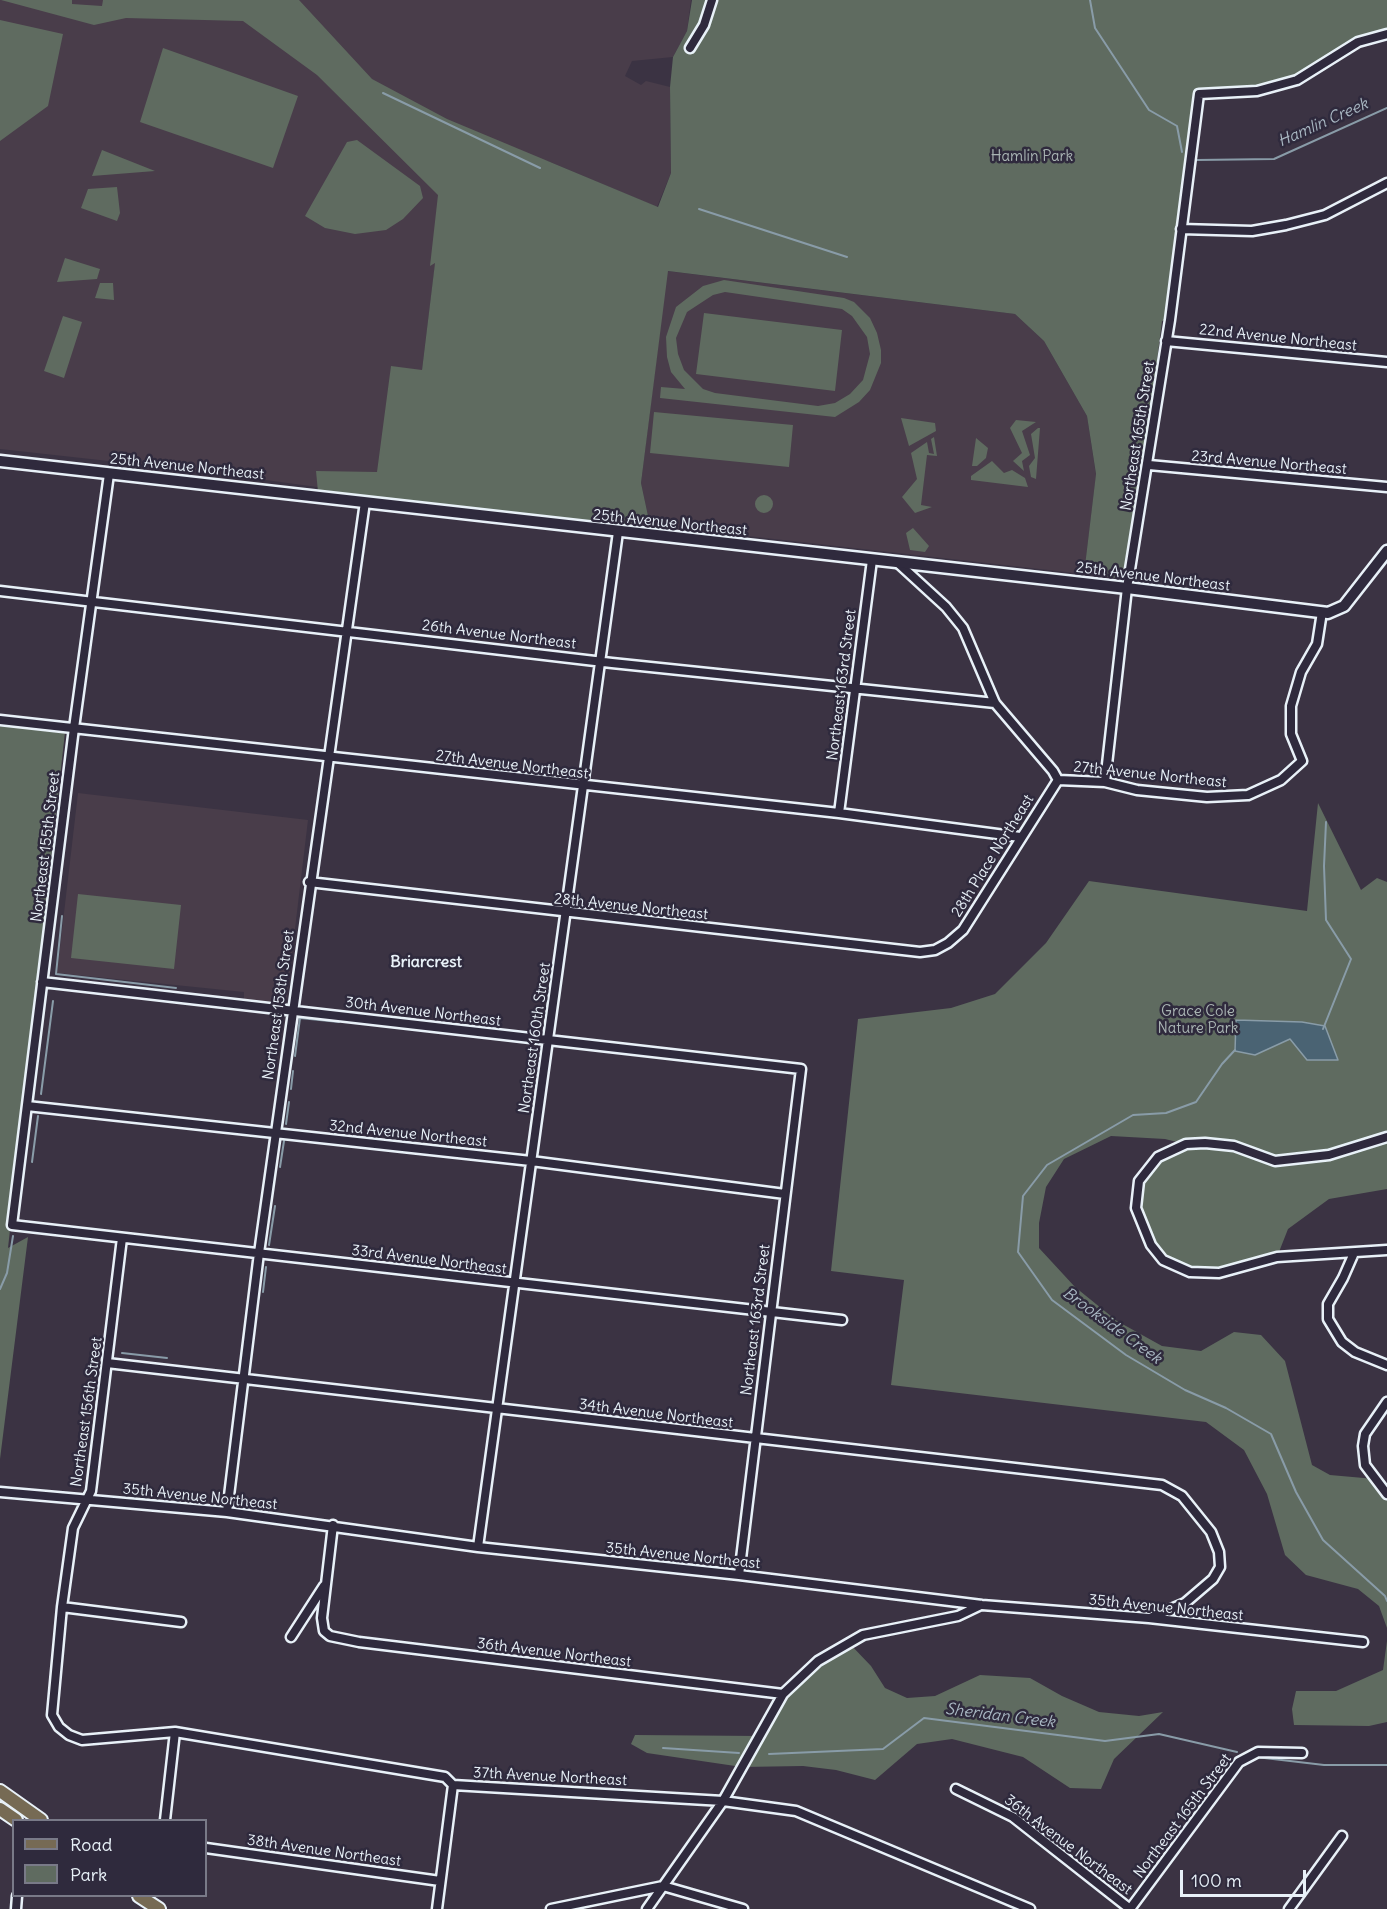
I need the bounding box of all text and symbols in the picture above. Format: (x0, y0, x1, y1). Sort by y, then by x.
water label: Hamlin Creek (1275, 95, 1371, 151)
park label: Hamlin Park (991, 148, 1073, 166)
street label: 22nd Avenue Northeast (1198, 321, 1358, 355)
street label: Northeast 165th Street (1117, 360, 1159, 512)
street label: 23rd Avenue Northeast (1191, 447, 1347, 479)
street label: 25th Avenue Northeast (109, 450, 265, 484)
street label: 25th Avenue Northeast (592, 506, 748, 540)
street label: 25th Avenue Northeast (1075, 559, 1231, 595)
street label: Northeast 163rd Street (824, 608, 860, 762)
street label: 26th Avenue Northeast (421, 617, 577, 653)
street label: 27th Avenue Northeast (435, 747, 589, 783)
street label: 27th Avenue Northeast (1073, 758, 1227, 792)
street label: Northeast 155th Street (28, 771, 64, 923)
street label: 28th Place Northeast (948, 791, 1038, 921)
street label: 28th Avenue Northeast (553, 890, 709, 924)
street label: Northeast 158th Street (260, 929, 298, 1081)
district label: Briarcrest (390, 952, 462, 972)
street label: Northeast 160th Street (515, 961, 555, 1115)
street label: 30th Avenue Northeast (344, 994, 502, 1030)
park label: Grace Cole Nature Park (1158, 1003, 1238, 1038)
street label: 32nd Avenue Northeast (328, 1117, 488, 1151)
street label: 33rd Avenue Northeast (350, 1242, 508, 1278)
street label: Northeast 163rd Street (738, 1243, 774, 1397)
water label: Brookside Creek (1059, 1284, 1165, 1368)
street label: Northeast 156th Street (68, 1336, 106, 1488)
street label: 34th Avenue Northeast (578, 1396, 734, 1432)
street label: 35th Avenue Northeast (122, 1480, 278, 1514)
street label: 35th Avenue Northeast (605, 1539, 761, 1573)
street label: 35th Avenue Northeast (1088, 1591, 1244, 1625)
street label: 36th Avenue Northeast (476, 1635, 632, 1671)
water label: Sheridan Creek (944, 1700, 1056, 1732)
street label: Northeast 165th Street (1130, 1750, 1236, 1882)
street label: 37th Avenue Northeast (473, 1764, 627, 1790)
street label: 36th Avenue Northeast (1001, 1791, 1135, 1899)
legend (12, 1819, 207, 1897)
street label: 38th Avenue Northeast (246, 1831, 402, 1871)
text: Road (70, 1833, 112, 1856)
scale bar (1183, 1858, 1309, 1896)
text: Park (70, 1863, 107, 1886)
text: 100 m (1191, 1869, 1242, 1892)

